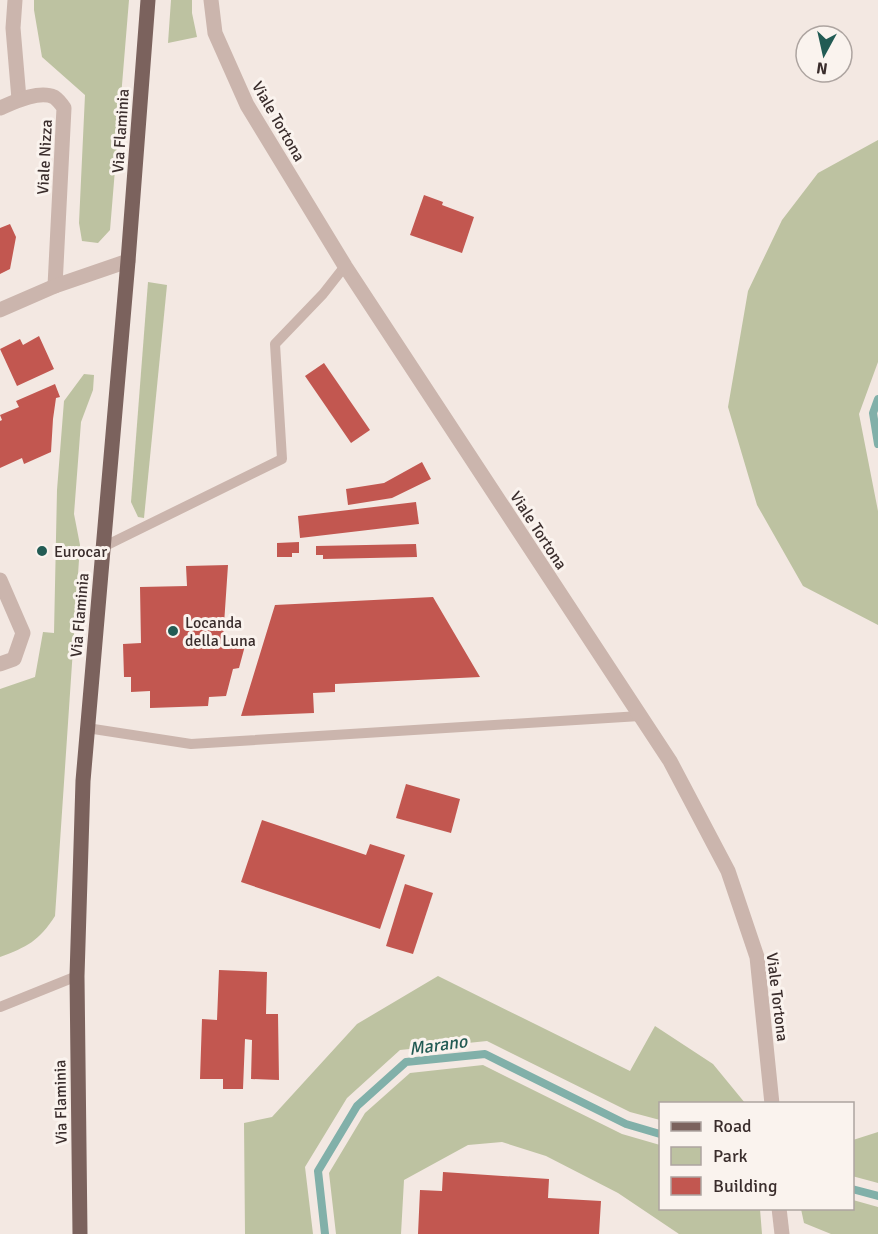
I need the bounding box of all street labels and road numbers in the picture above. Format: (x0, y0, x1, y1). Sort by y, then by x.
street label: Viale Tortona (247, 78, 309, 165)
street label: Via Flaminia (108, 88, 134, 174)
street label: Viale Nizza (33, 119, 57, 195)
street label: Viale Tortona (505, 488, 571, 573)
street label: Via Flaminia (66, 572, 94, 658)
street label: Viale Tortona (762, 952, 792, 1043)
street label: Via Flaminia (50, 1060, 72, 1144)

